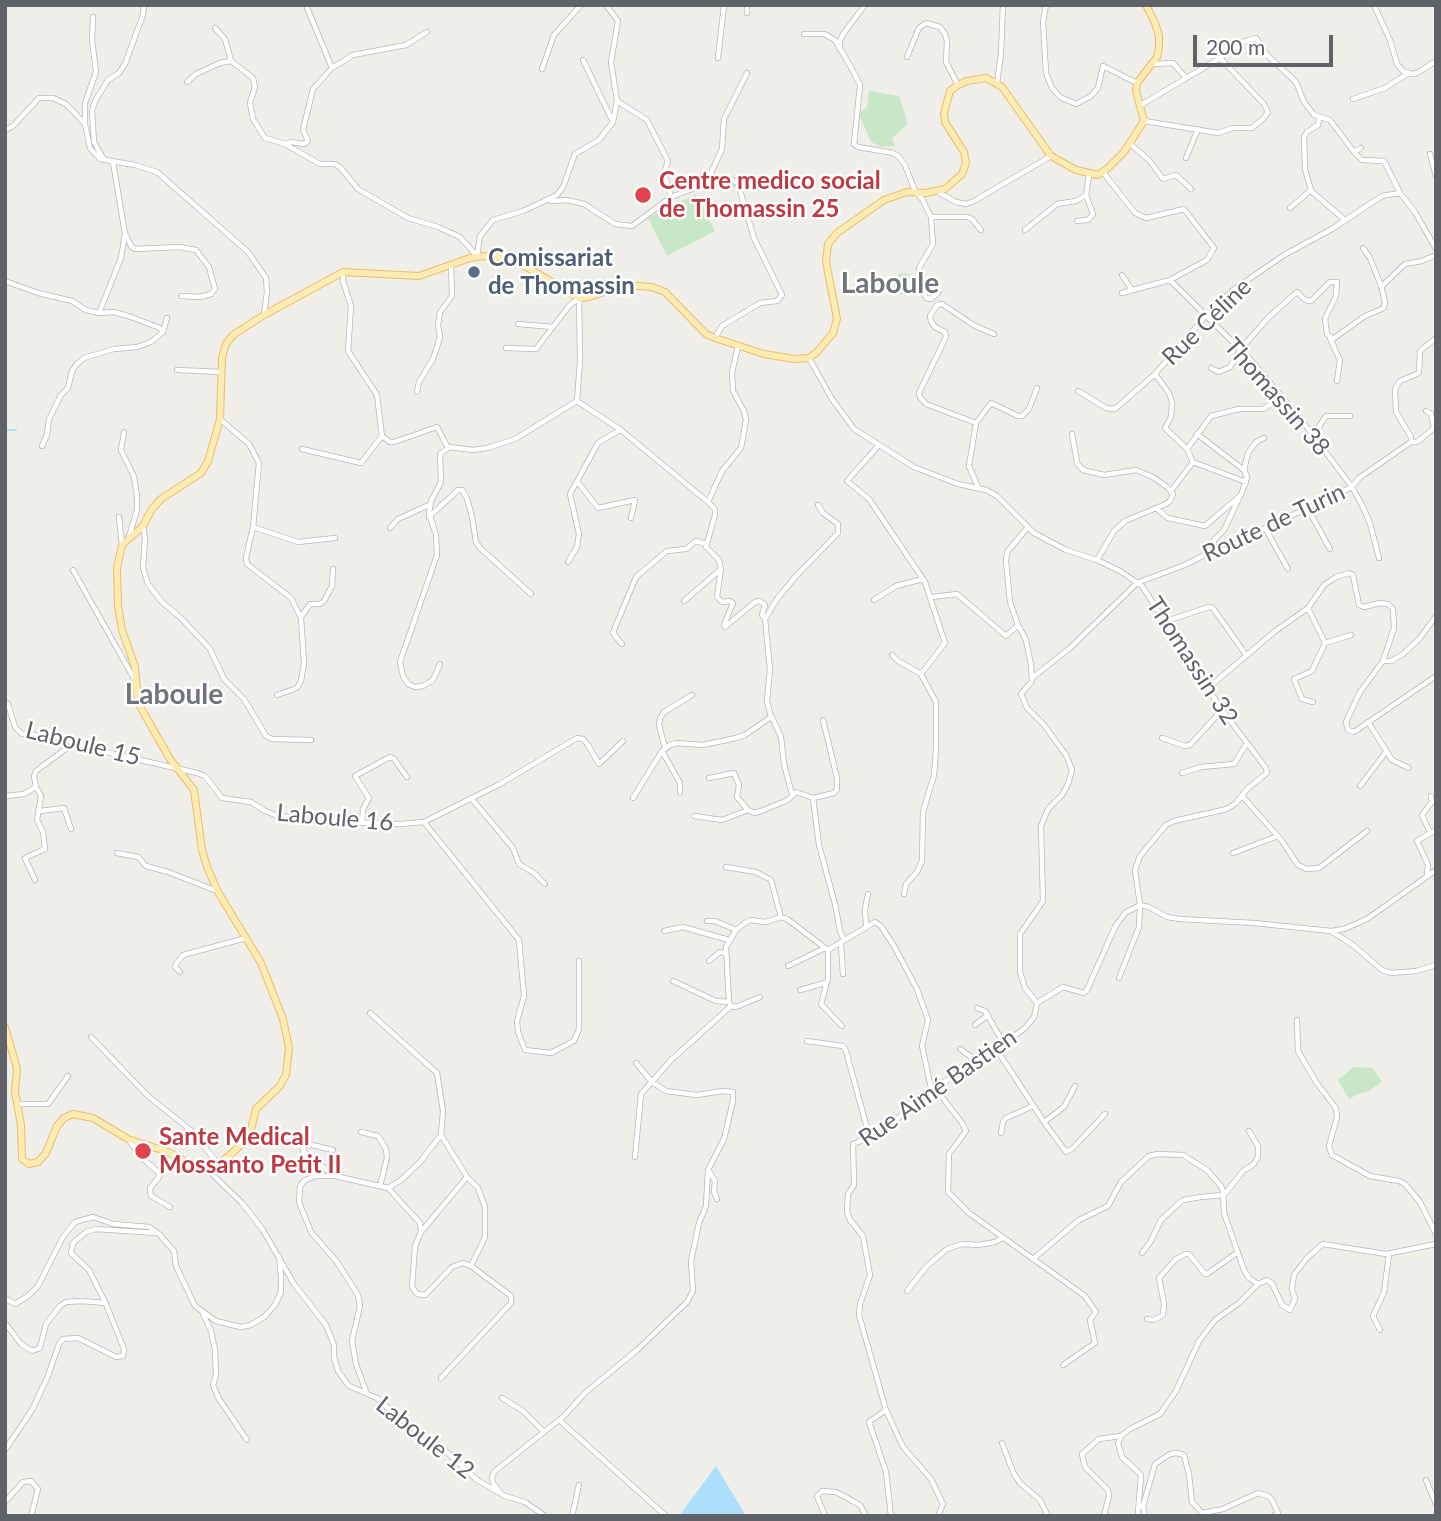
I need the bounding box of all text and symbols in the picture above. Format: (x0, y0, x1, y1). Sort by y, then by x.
scale bar (1196, 21, 1336, 65)
text: 200 m (1206, 34, 1265, 59)
place label: Centre medico social de Thomassin 25 (659, 167, 881, 223)
marker: Centre medico social de Thomassin 25 (633, 185, 653, 205)
place label: Comissariat de Thomassin (488, 244, 635, 300)
marker: Comissariat de Thomassin (466, 264, 482, 280)
district label: Laboule (841, 267, 939, 301)
street label: Rue Céline (1156, 273, 1258, 371)
street label: Thomassin 38 (1218, 332, 1336, 462)
street label: Route de Turin (1198, 477, 1350, 569)
street label: Thomassin 32 (1140, 592, 1244, 730)
district label: Laboule (125, 678, 223, 712)
street label: Laboule 15 (23, 716, 143, 772)
street label: Laboule 16 (275, 799, 395, 837)
street label: Rue Aimé Bastien (854, 1023, 1022, 1153)
place label: Sante Medical Mossanto Petit II (159, 1123, 342, 1179)
marker: Sante Medical Mossanto Petit II (133, 1141, 153, 1161)
street label: Laboule 12 (370, 1391, 480, 1485)

